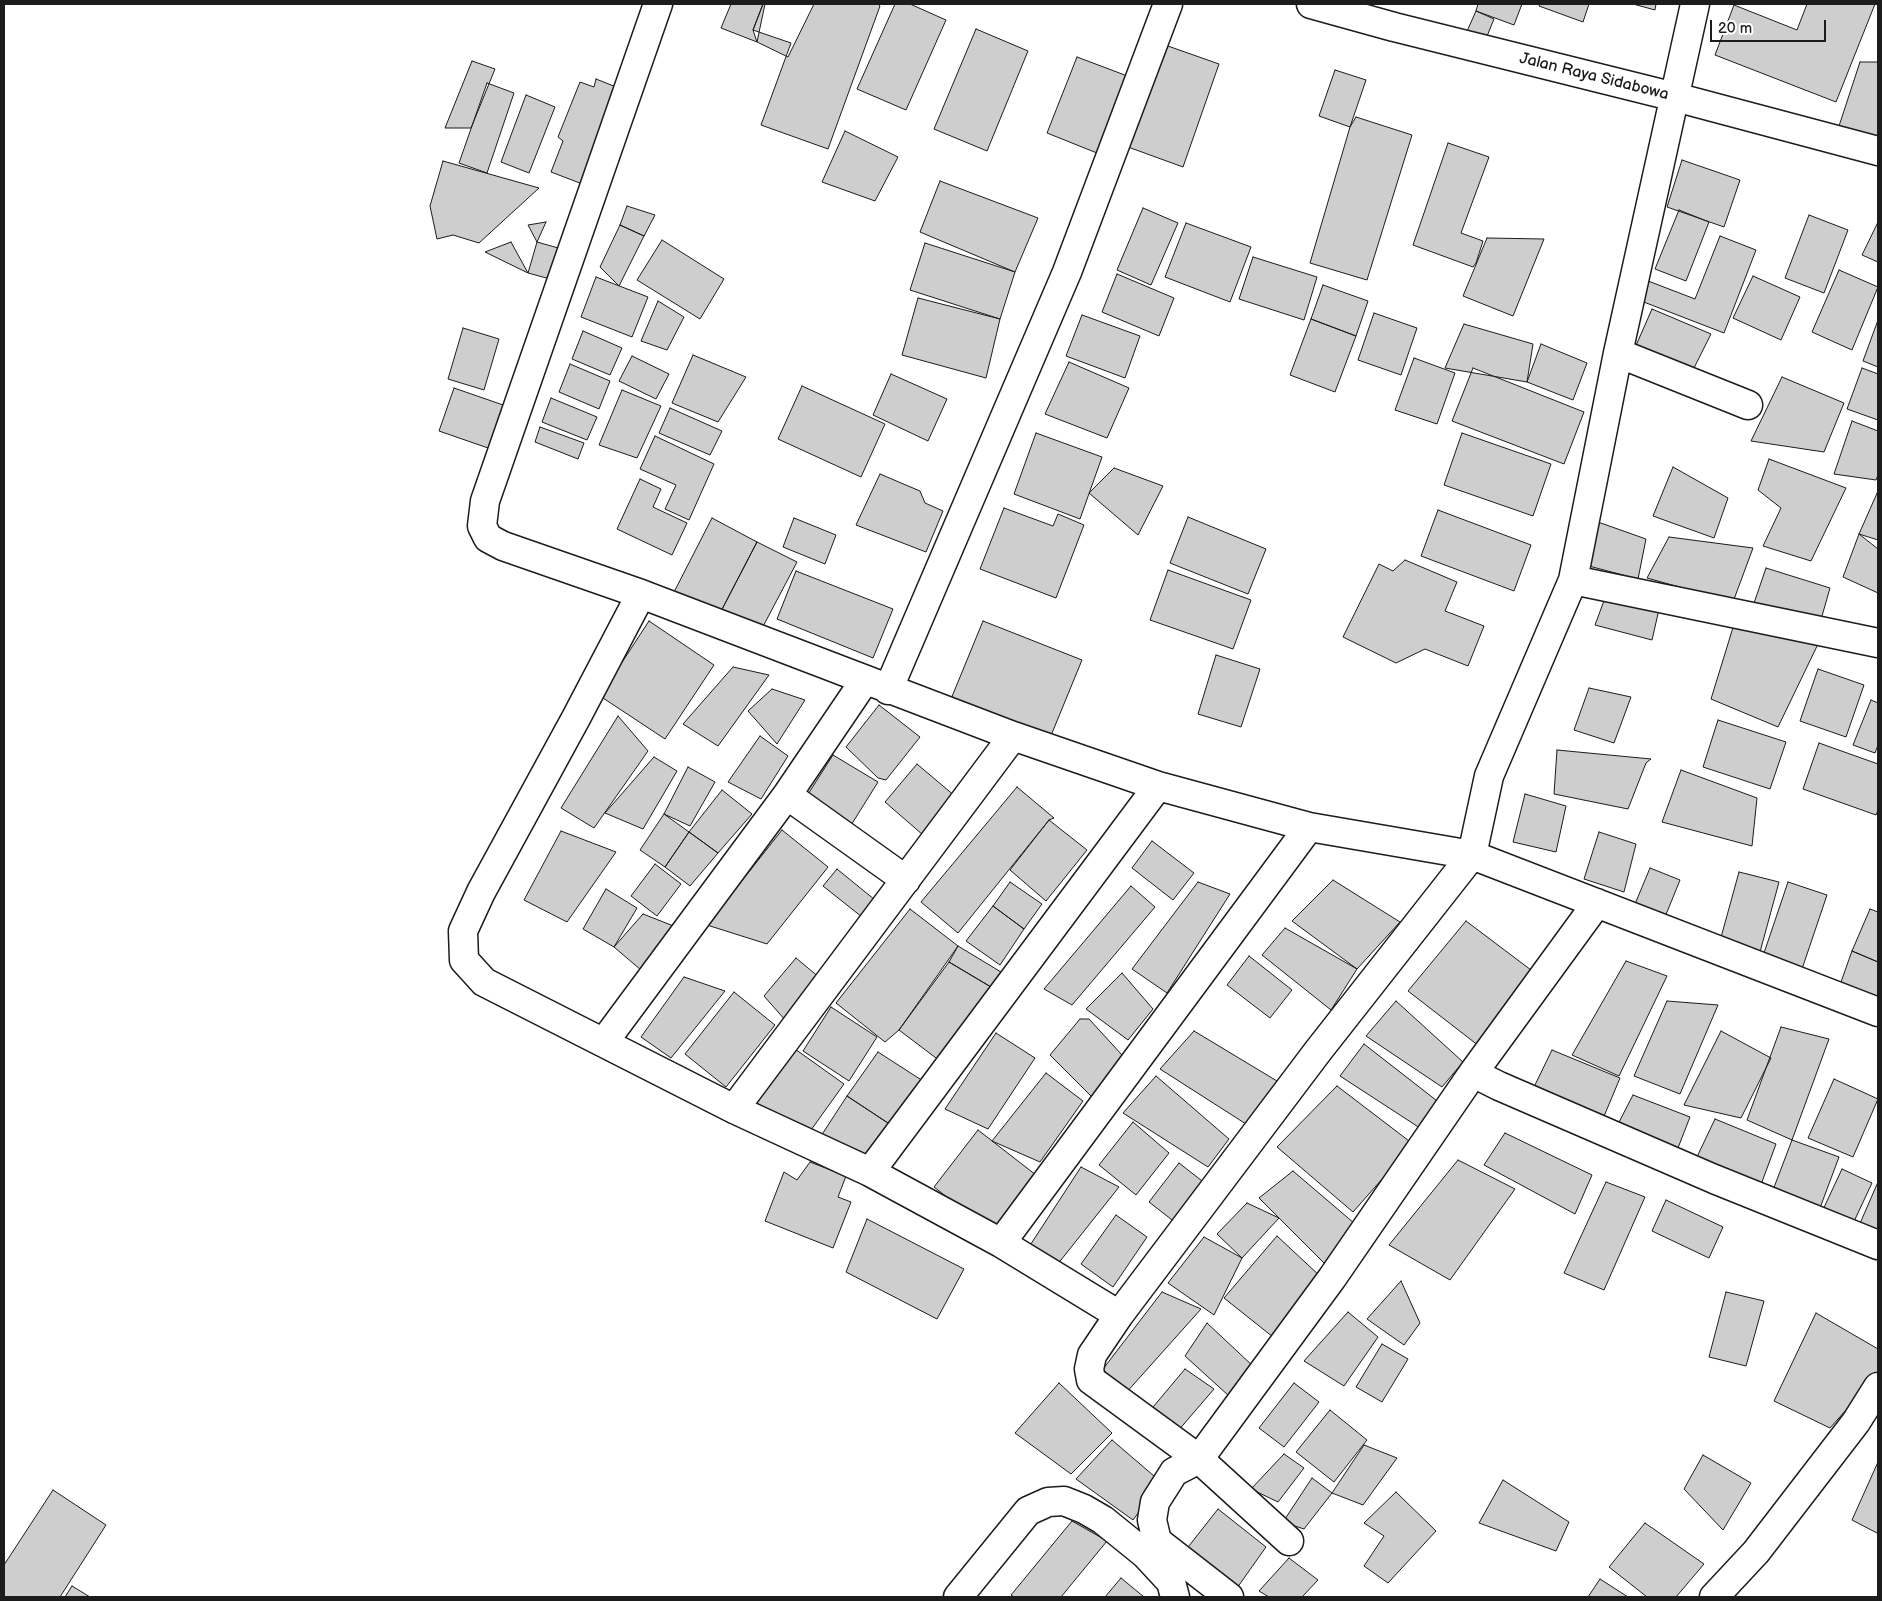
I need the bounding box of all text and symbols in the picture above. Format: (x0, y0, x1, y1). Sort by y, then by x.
scale bar (1712, 10, 1828, 42)
text: 20 m (1718, 19, 1752, 38)
street label: Jalan Raya Sidabowa (1518, 49, 1670, 105)

